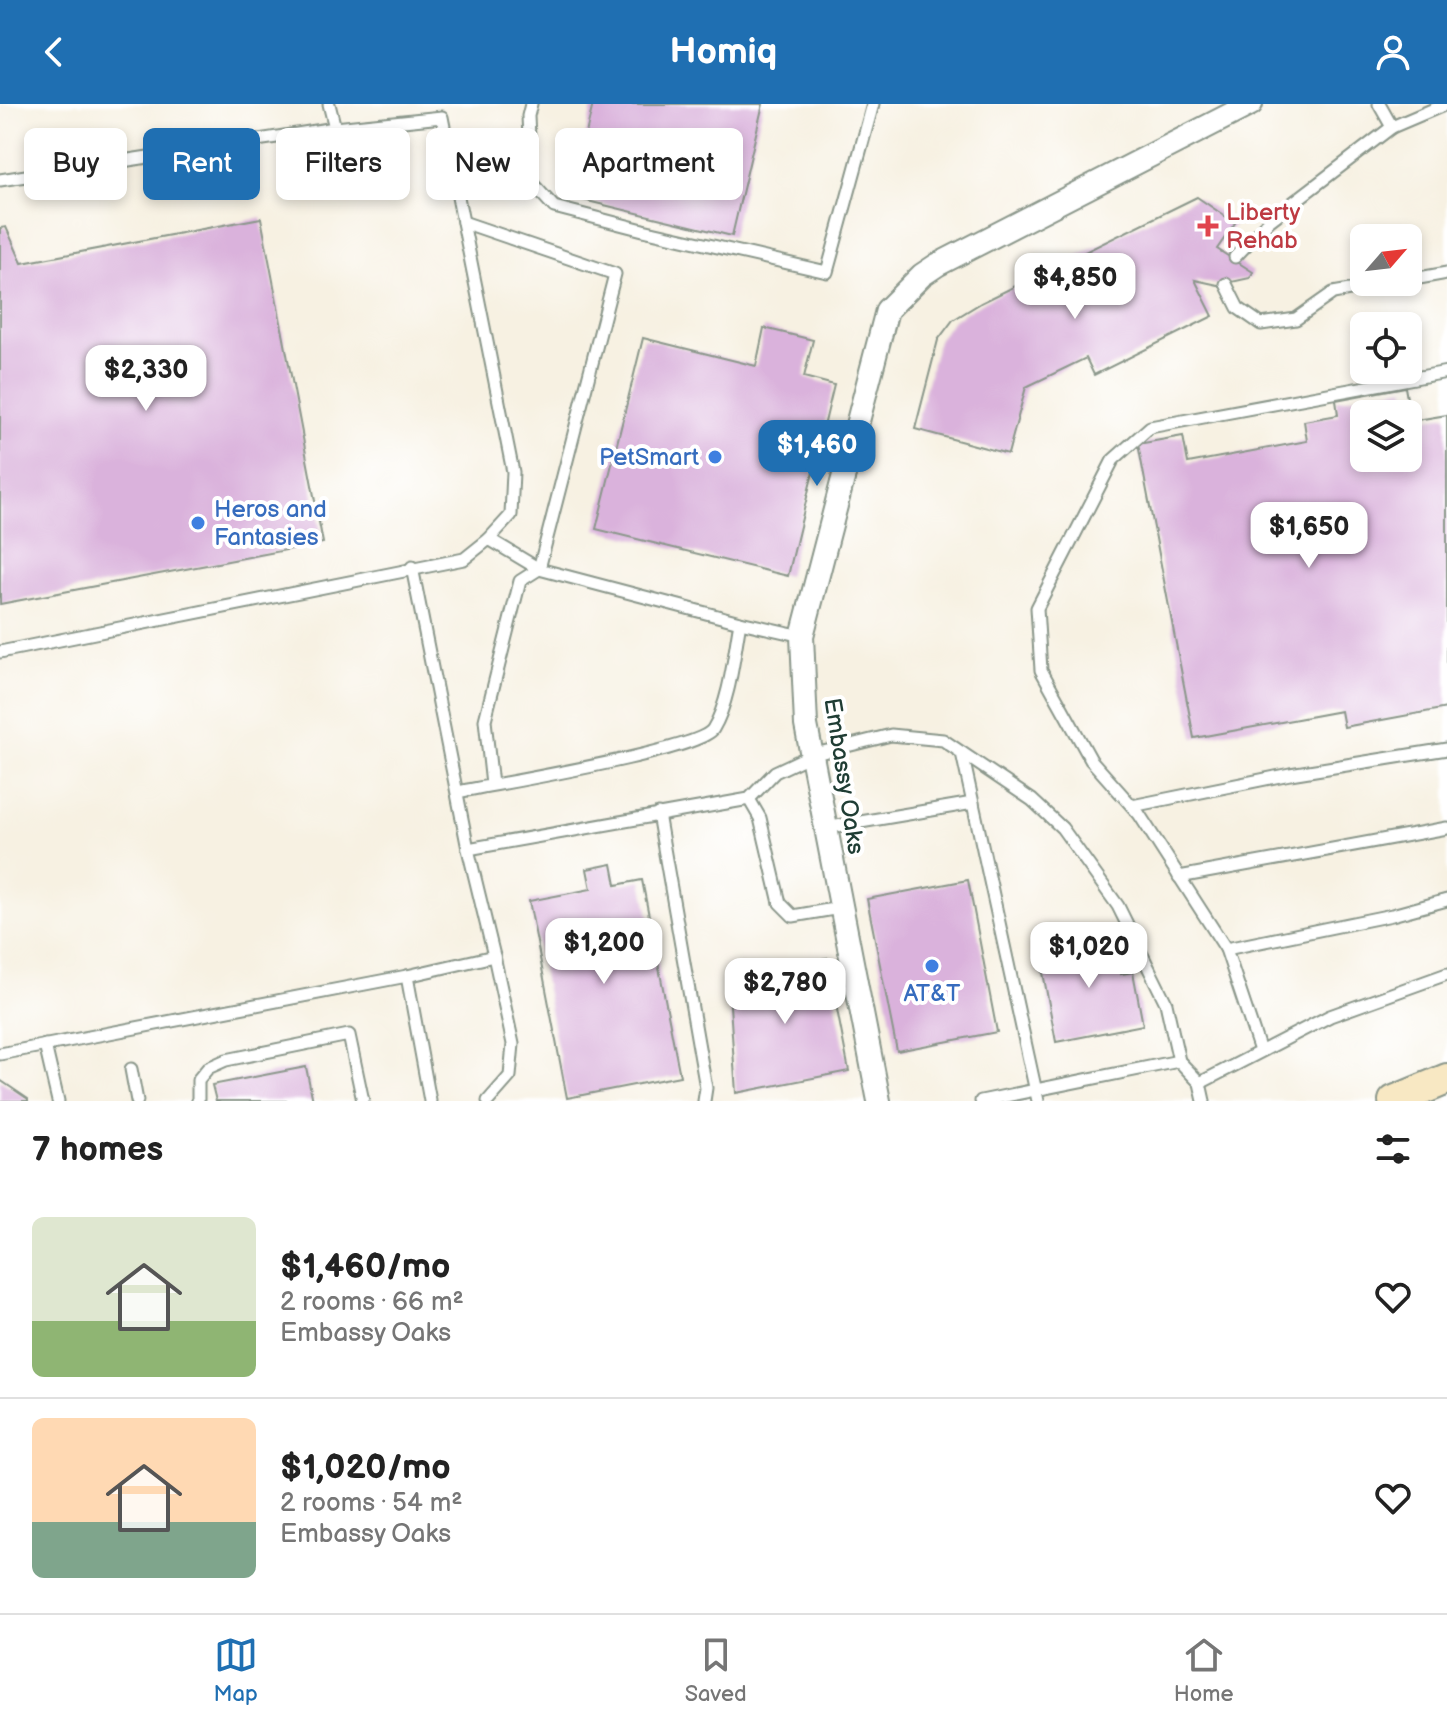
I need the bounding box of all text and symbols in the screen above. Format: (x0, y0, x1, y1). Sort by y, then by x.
icon: back (32, 30, 76, 74)
icon: person (1371, 30, 1415, 74)
text: Homiq (670, 31, 777, 74)
chip: Buy (24, 128, 127, 200)
chip: Rent (143, 128, 260, 200)
chip: Filters (276, 128, 410, 200)
chip: New (426, 128, 539, 200)
chip: Apartment (555, 128, 743, 200)
place label: Liberty Rehab (1226, 198, 1300, 255)
marker: Liberty Rehab (1197, 215, 1219, 237)
north arrow (1350, 224, 1422, 296)
map controls (1350, 224, 1422, 472)
pin: $4,850 (1010, 253, 1140, 321)
text: $4,850 (1032, 263, 1118, 294)
button: locate (1350, 312, 1422, 384)
pin: $2,330 (81, 345, 211, 413)
text: $2,330 (103, 355, 189, 386)
button: layers (1350, 400, 1422, 472)
pin: $1,460 (752, 420, 882, 488)
text: $1,460 (776, 430, 858, 461)
place label: PetSmart (599, 443, 700, 472)
marker: PetSmart (706, 448, 724, 466)
place label: Heros and Fantasies (214, 495, 327, 552)
pin: $1,650 (1244, 502, 1374, 570)
text: $1,650 (1269, 512, 1349, 543)
marker: Heros and Fantasies (189, 514, 207, 532)
street label: Embassy Oaks (817, 696, 871, 856)
pin: $1,200 (539, 918, 669, 986)
pin: $1,020 (1024, 922, 1154, 990)
text: $1,200 (563, 928, 645, 959)
text: $1,020 (1048, 932, 1130, 963)
marker: AT&T (923, 957, 941, 975)
pin: $2,780 (720, 958, 850, 1026)
text: $2,780 (743, 968, 827, 999)
place label: AT&T (904, 979, 961, 1008)
icon: filters (1371, 1127, 1415, 1171)
text: 7 homes (32, 1129, 163, 1170)
text: $1,460/mo (280, 1246, 450, 1287)
icon: home (96, 1249, 192, 1345)
icon: heart (1371, 1275, 1415, 1319)
text: 2 rooms · 66 m² (280, 1287, 464, 1318)
text: Embassy Oaks (280, 1318, 451, 1349)
text: $1,020/mo (280, 1447, 451, 1488)
icon: home (96, 1450, 192, 1546)
icon: heart (1371, 1476, 1415, 1520)
text: 2 rooms · 54 m² (280, 1488, 463, 1519)
text: Embassy Oaks (280, 1519, 451, 1550)
tab: Map (214, 1633, 258, 1708)
tab: Saved (685, 1633, 747, 1708)
tab: Home (1174, 1633, 1233, 1708)

